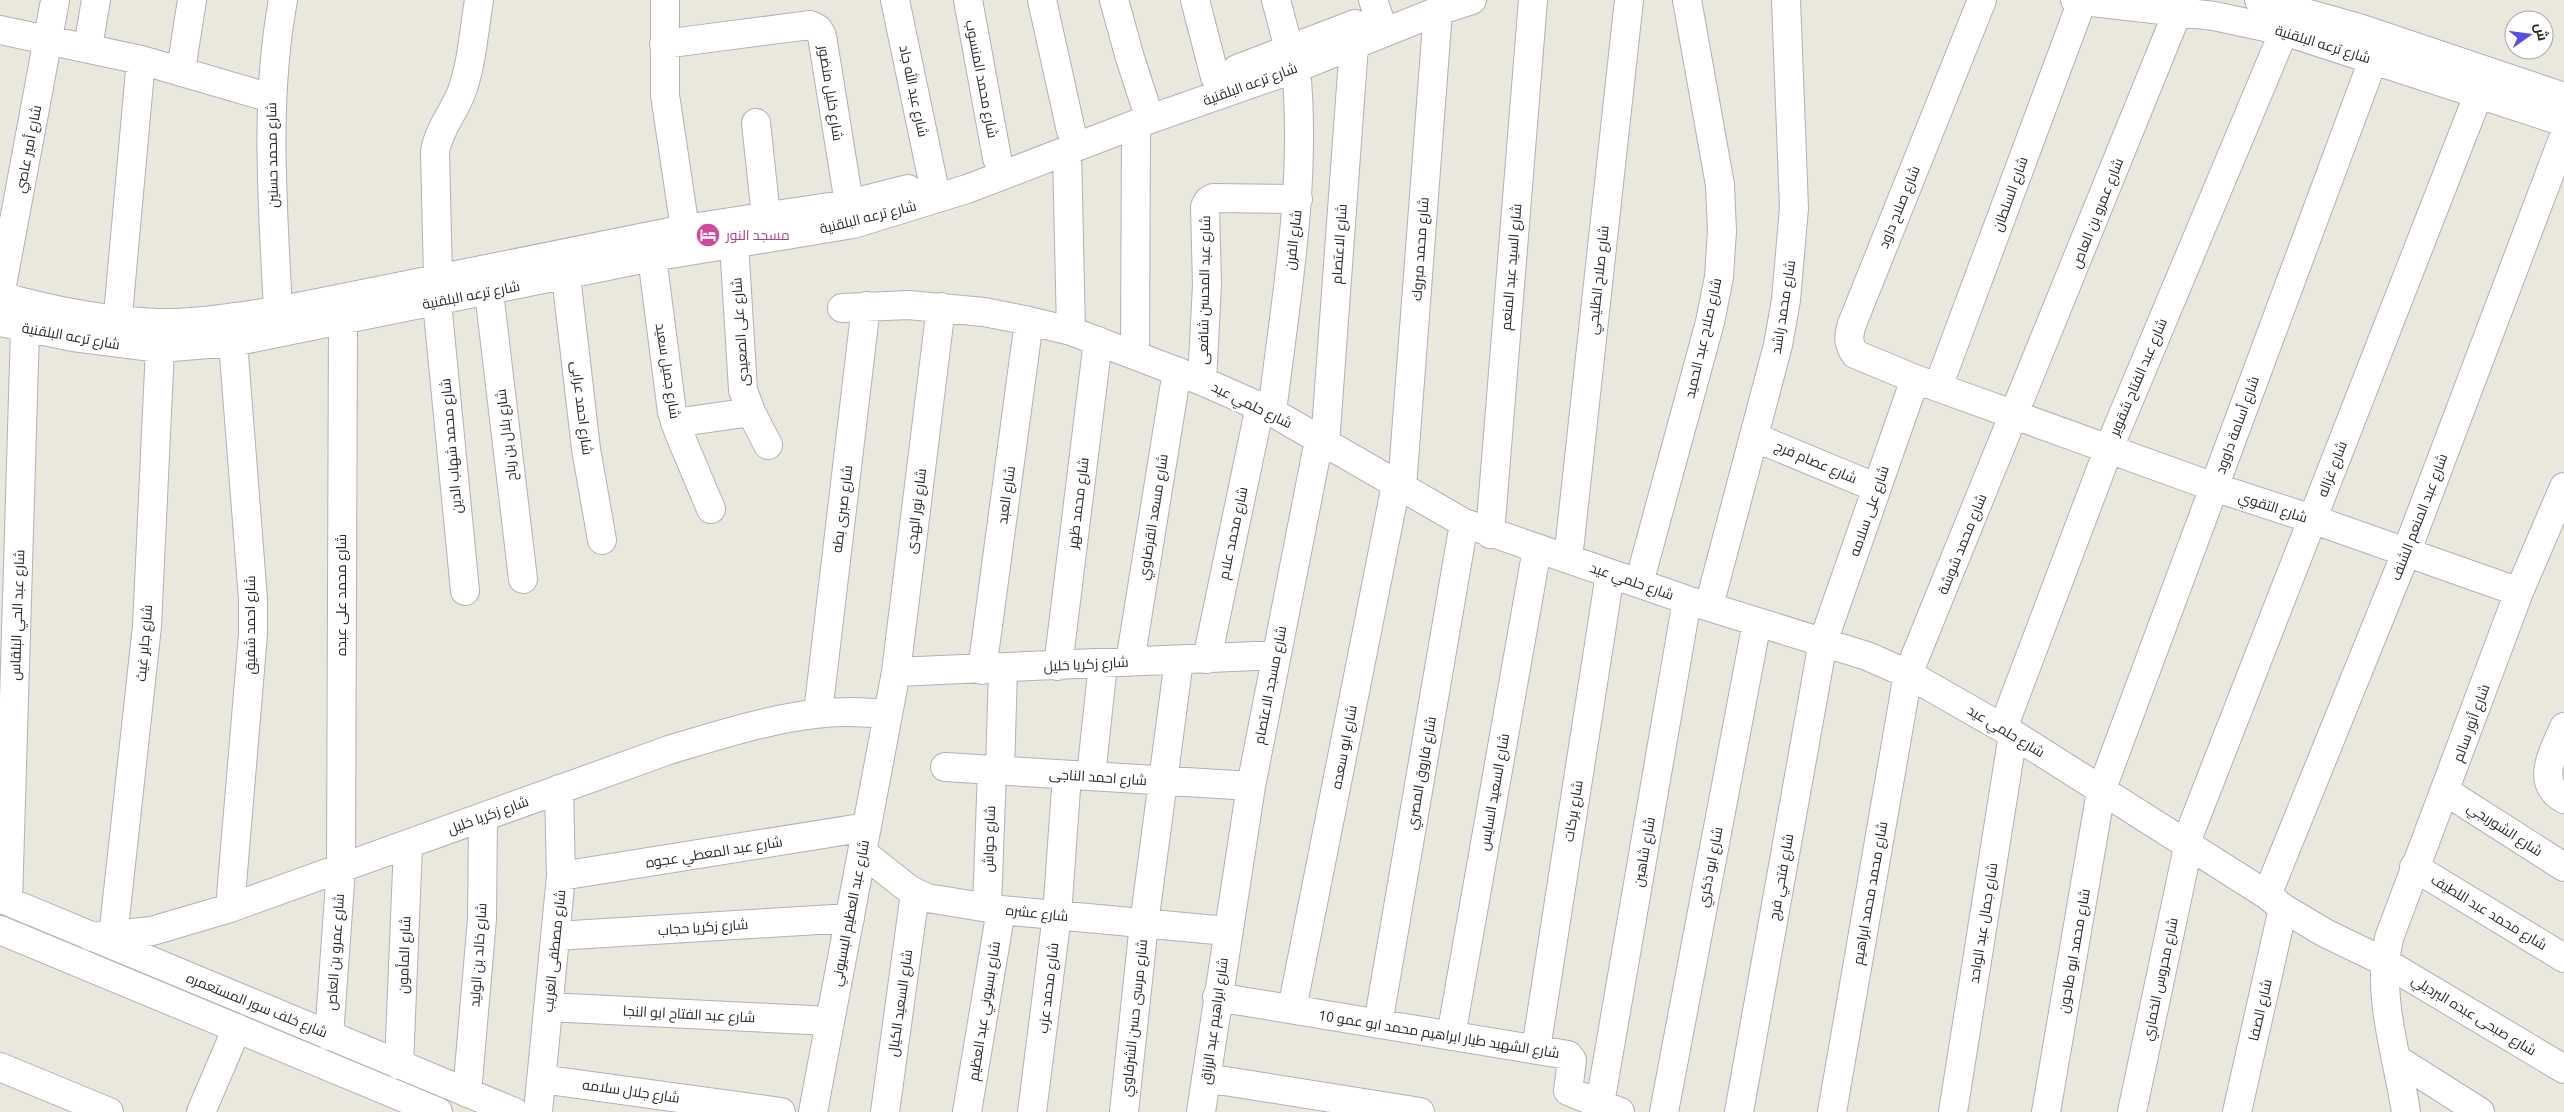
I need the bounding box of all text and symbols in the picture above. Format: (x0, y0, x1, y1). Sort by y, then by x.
north arrow (2504, 10, 2554, 60)
street label: شارع محمد المنسوب (962, 18, 1001, 140)
text: ش (2531, 21, 2552, 43)
street label: شارع ترعه البلقنية (2273, 22, 2373, 67)
street label: شارع خليل منضور (814, 43, 846, 142)
street label: شارع عبد الله جاد (895, 43, 933, 139)
street label: شارع ترعه البلقنية (1201, 60, 1300, 109)
street label: شارع محمد حسنين (263, 102, 282, 208)
street label: شارع أمير عاصي (11, 103, 47, 195)
street label: شارع السلطان (1989, 155, 2032, 234)
street label: شارع عمرو بن العاص (2068, 156, 2127, 271)
street label: شارع صلاح داود (1875, 163, 1924, 251)
street label: شارع ترعه البلقنية (818, 197, 918, 238)
street label: شارع محمد مبروك (1408, 197, 1433, 301)
street label: شارع الاعتصام (1328, 203, 1352, 285)
street label: شارع السيد عبد المنعم (1497, 203, 1527, 331)
street label: شارع الفرن (1281, 209, 1306, 271)
street label: شارع عبد المحسن شافعى (1195, 215, 1214, 365)
hotel icon: مسجد النور (695, 222, 721, 248)
street label: شارع صلاح الطليحي (1584, 225, 1616, 336)
place label: مسجد النور (725, 227, 790, 243)
street label: شارع محمد راشد (1768, 259, 1799, 355)
street label: شارع صلاح عبد الحميد (1681, 276, 1726, 400)
street label: شارع على الصعيدى (728, 277, 753, 387)
street label: شارع ترعه البلقنية (421, 278, 521, 313)
street label: شارع عبد الفتاح شقوير (2106, 316, 2171, 439)
street label: شارع ترعه البلقنية (21, 320, 121, 353)
street label: شارع جميل سعيد (652, 322, 683, 420)
street label: شارع احمد عرابى (567, 360, 596, 456)
street label: شارع أسامة داوود (2211, 374, 2263, 476)
street label: شارع محمد شهاب الدين (437, 378, 466, 514)
street label: شارع حلمي عيد (1207, 379, 1295, 435)
street label: شارع بلال بن رباح (492, 388, 521, 482)
street label: شارع عصام فرج (1772, 438, 1859, 488)
street label: شارع غزاله (2314, 439, 2351, 500)
street label: شارع عبد المنعم الشنف (2387, 451, 2452, 583)
street label: شارع مسعد القرضاوي (1135, 453, 1175, 582)
street label: شارع محمد ظهر (1064, 456, 1093, 551)
street label: شارع صبرى بطه (829, 464, 856, 554)
street label: شارع على سلامه (1846, 464, 1893, 559)
street label: شارع العبد (994, 465, 1019, 525)
street label: شارع نور الهدى (903, 467, 930, 555)
street label: شارع محمد علام (1215, 485, 1253, 581)
street label: شارع التقوي (2235, 488, 2310, 529)
street label: شارع محمد شوشة (1934, 491, 1990, 597)
street label: شارع محمد على عبده (333, 534, 350, 656)
street label: شارع عبد الحي البلقاس (7, 549, 31, 681)
street label: شارع حلمي عيد (1587, 559, 1676, 607)
street label: شارع احمد شفيق (242, 575, 259, 675)
street label: شارع جابر غيث (133, 604, 156, 682)
street label: شارع مسجد الاعتصام (1251, 624, 1291, 746)
street label: شارع زكريا خليل (1043, 654, 1129, 675)
street label: شارع أنور سالم (2449, 682, 2494, 765)
street label: شارع حلمي عيد (1962, 702, 2048, 764)
street label: شارع ابو سعده (1328, 704, 1361, 791)
street label: شارع فاروق المصري (1403, 715, 1443, 832)
street label: شارع السعيد السايس (1476, 732, 1513, 852)
street label: شارع احمد الناجى (1048, 766, 1147, 789)
street label: شارع بركات (1560, 779, 1587, 843)
street label: شارع زكريا خليل (445, 793, 531, 838)
street label: شارع الشوربجي (2462, 799, 2546, 863)
street label: شارع حواش (980, 805, 999, 873)
street label: شارع شاهين (1630, 816, 1659, 889)
street label: شارع محمد محمد ابراهيم (1849, 820, 1892, 966)
street label: شارع ابو ذكري (1694, 826, 1730, 909)
street label: شارع فتحي فرج (1766, 832, 1800, 922)
street label: شارع عبد المعطي عجوه (644, 833, 784, 875)
street label: شارع عبد العظيم البسيوني (828, 838, 876, 988)
street label: شارع جمال عبد الواحد (1966, 861, 2001, 985)
street label: شارع محمد عبد اللطيف (2428, 871, 2550, 954)
street label: شارع محمد ابو طاحون (2055, 887, 2094, 1015)
street label: شارع مصطفى الغريب (540, 889, 569, 1013)
street label: شارع عمرو بن العاص (323, 893, 348, 1011)
street label: شارع خالد بن الوليد (466, 902, 491, 1008)
street label: شارع عشره (1005, 902, 1069, 925)
street label: شارع المأمون (394, 916, 414, 994)
street label: شارع زكريا حجاب (657, 916, 749, 939)
street label: شارع محروس الخماري (2139, 916, 2185, 1043)
street label: شارع مرسى حسن الشرقاوي (1118, 938, 1154, 1098)
street label: شارع بسيوني عبد العظيم (965, 940, 1007, 1083)
street label: شارع محمد عزب (1034, 942, 1063, 1034)
street label: شارع السعيد الكيال (885, 948, 916, 1058)
street label: شارع ابراهيم عبد الرزاق (1197, 957, 1233, 1086)
street label: شارع خلف سور المستعمره (184, 969, 330, 1042)
street label: شارع صبحى عبده البرديلي (2407, 971, 2539, 1062)
street label: شارع الصفا (2245, 978, 2276, 1043)
street label: شارع عبد الفتاح ابو النجا (622, 1003, 756, 1026)
street label: شارع الشهيد طيار ابراهيم محمد ابو عمو 10 (1317, 1007, 1561, 1063)
street label: شارع جلال سلامه (581, 1076, 681, 1107)

